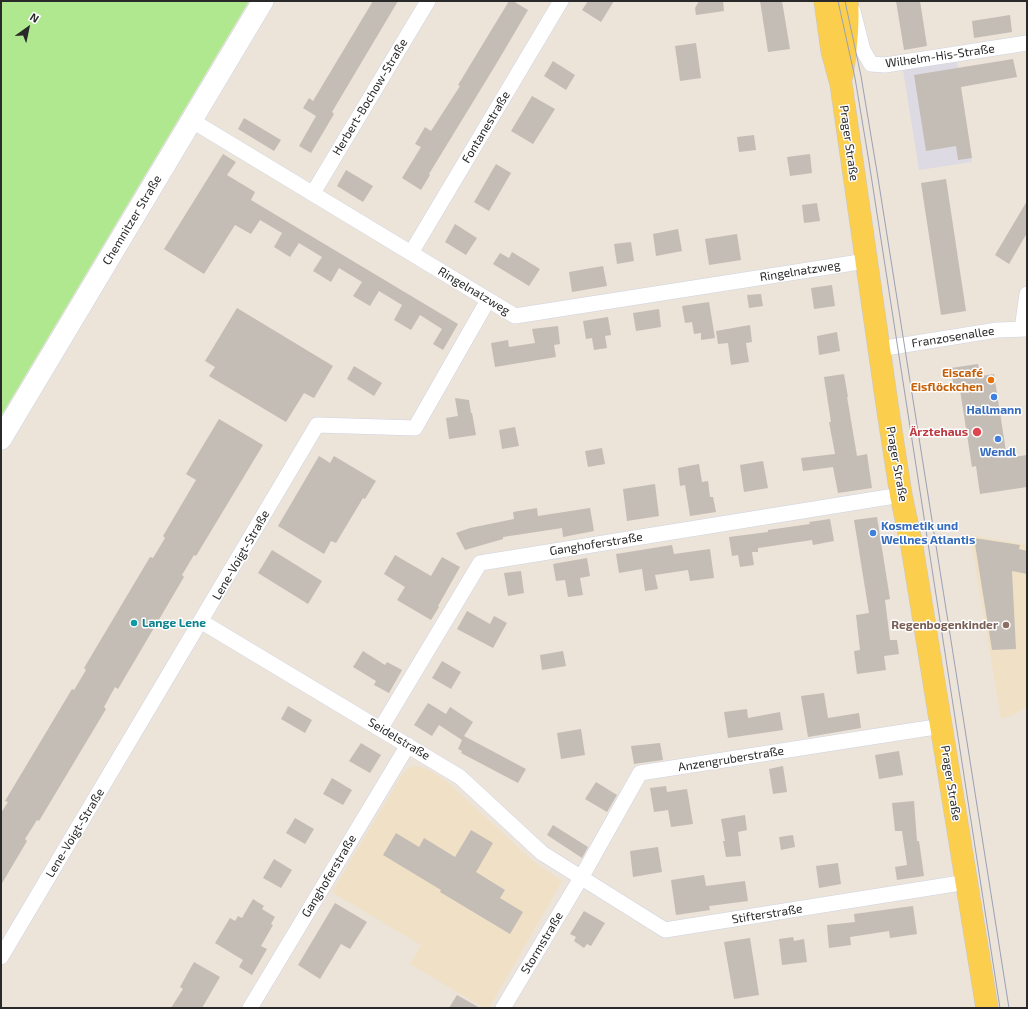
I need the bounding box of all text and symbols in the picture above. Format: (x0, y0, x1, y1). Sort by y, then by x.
north arrow (8, 8, 48, 48)
text: N (28, 10, 42, 25)
street label: Herbert-Bochow-Straße (329, 36, 411, 158)
street label: Wilhelm-His-Straße (884, 41, 996, 71)
street label: Fontanestraße (459, 88, 513, 166)
street label: Prager Straße (837, 104, 861, 182)
street label: Chemnitzer Straße (99, 172, 165, 268)
street label: Ringelnatzweg (759, 258, 841, 284)
street label: Ringelnatzweg (435, 264, 513, 318)
street label: Franzosenallee (911, 323, 995, 351)
place label: Eiscafé Eisflöckchen (911, 366, 983, 394)
marker: Eiscafé Eisflöckchen (986, 375, 996, 385)
marker: Hallmann (989, 392, 999, 402)
place label: Hallmann (967, 403, 1021, 417)
street label: Prager Straße (883, 425, 911, 503)
place label: Ärztehaus (910, 425, 968, 439)
marker: Ärztehaus (971, 426, 983, 438)
marker: Wendl (993, 434, 1003, 444)
place label: Wendl (980, 445, 1016, 459)
street label: Lene-Voigt-Straße (209, 507, 273, 603)
place label: Kosmetik und Wellnes Atlantis (881, 519, 975, 547)
marker: Kosmetik und Wellnes Atlantis (868, 528, 878, 538)
street label: Ganghoferstraße (549, 530, 643, 558)
place label: Lange Lene (142, 616, 206, 630)
marker: Lange Lene (129, 618, 139, 628)
place label: Regenbogenkinder (891, 618, 998, 632)
marker: Regenbogenkinder (1001, 620, 1011, 630)
street label: Seidelstraße (365, 715, 433, 763)
street label: Anzengruberstraße (677, 744, 785, 774)
street label: Prager Straße (938, 744, 964, 822)
street label: Lene-Voigt-Straße (43, 786, 107, 880)
street label: Ganghoferstraße (299, 832, 359, 920)
street label: Stifterstraße (731, 901, 803, 927)
street label: Stormstraße (518, 909, 566, 977)

